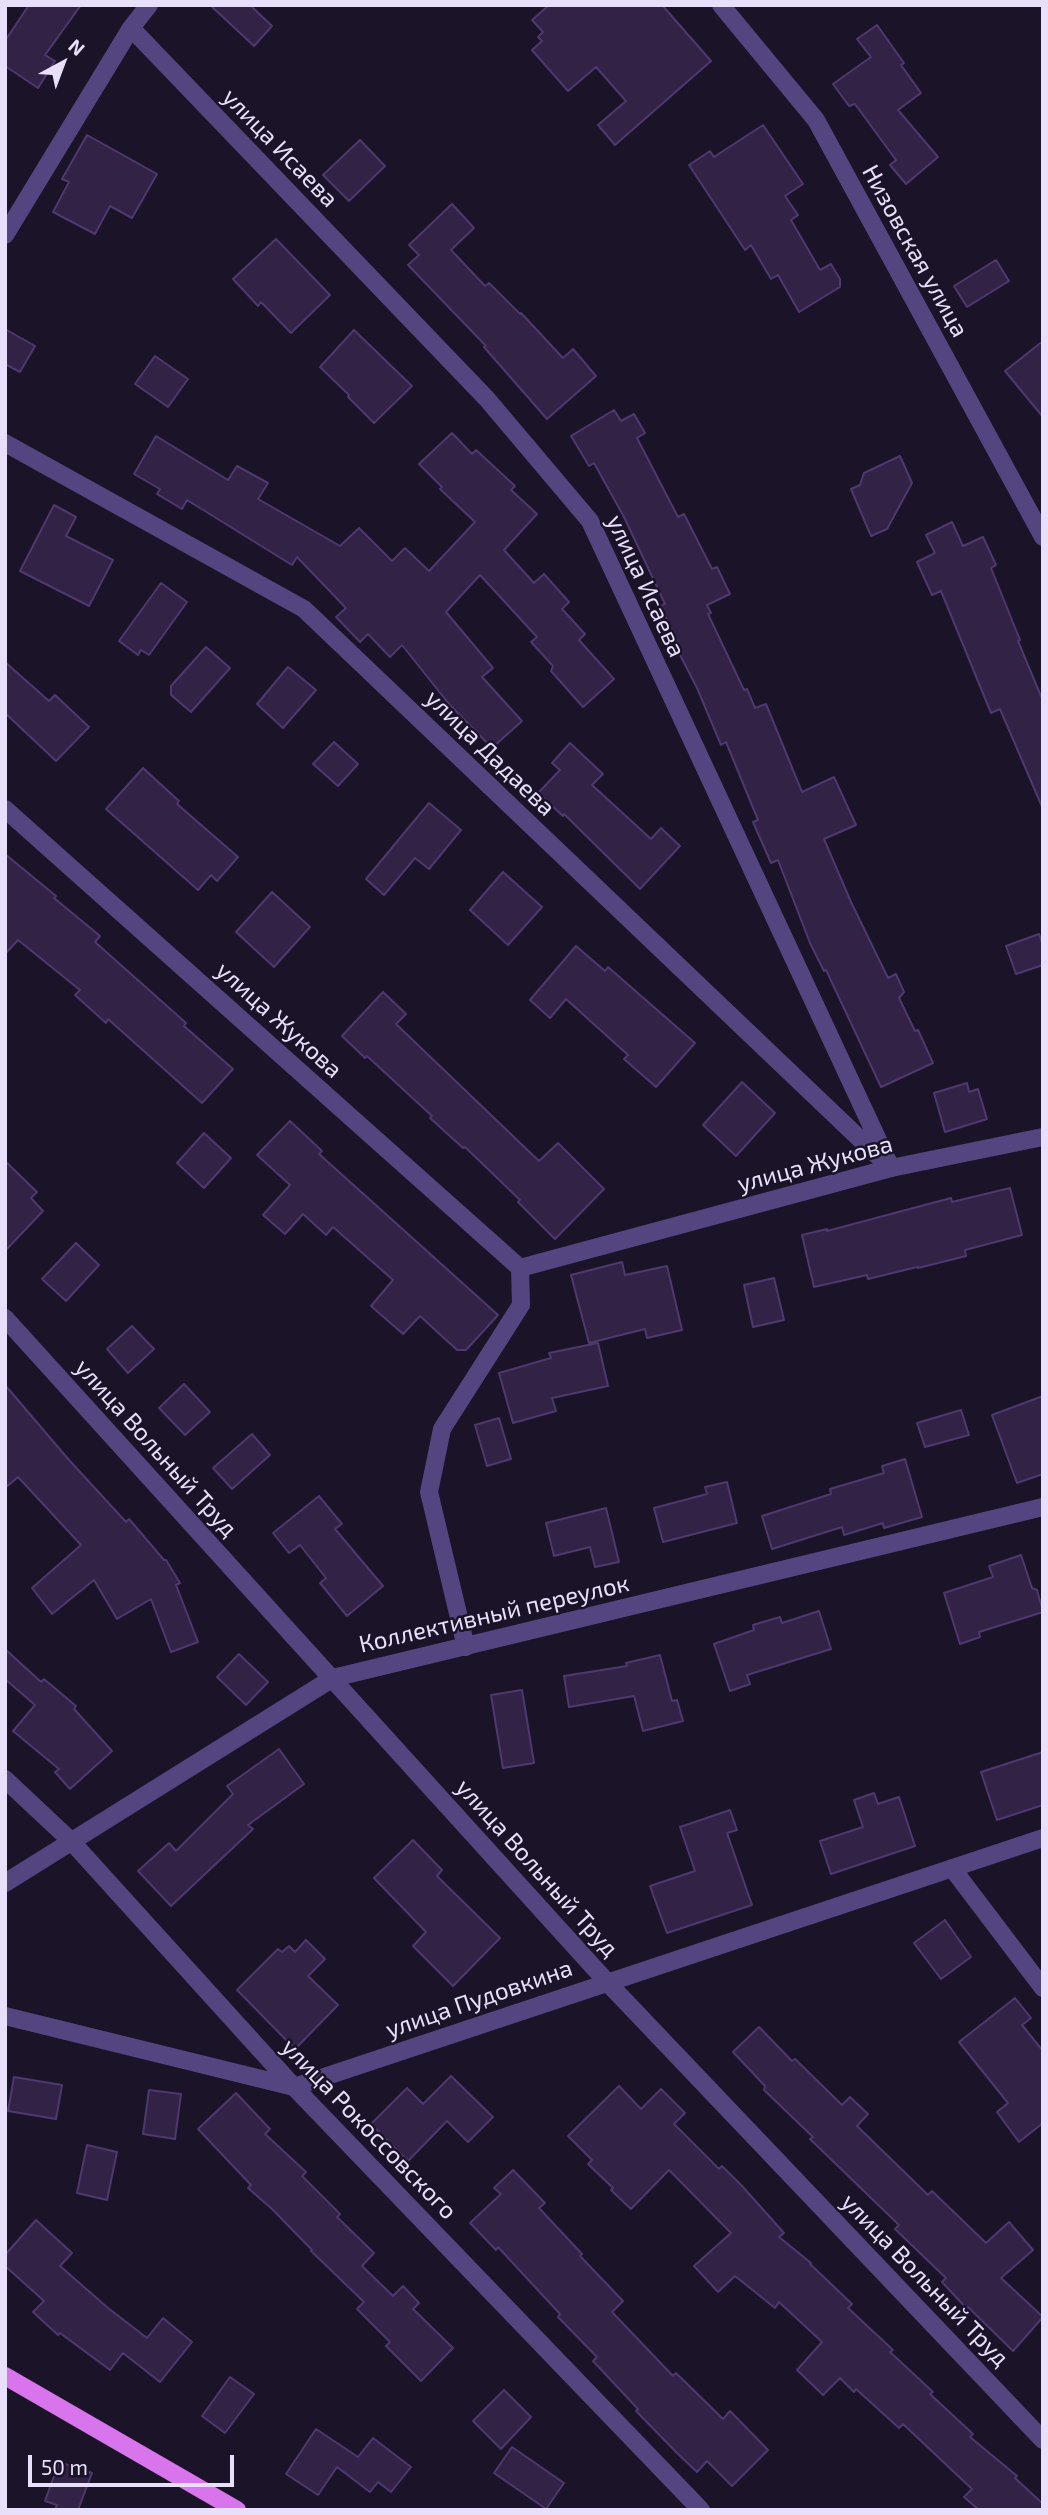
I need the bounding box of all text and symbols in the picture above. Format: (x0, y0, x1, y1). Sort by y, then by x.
north arrow (28, 28, 98, 98)
text: N (64, 34, 90, 60)
street label: улица Исаева (216, 83, 344, 213)
street label: Низовская улица (856, 160, 974, 342)
street label: улица Исаева (601, 510, 691, 662)
street label: улица Дадаева (419, 684, 561, 822)
street label: улица Жукова (210, 956, 348, 1084)
street label: улица Жукова (734, 1129, 896, 1199)
street label: улица Вольный Труд (69, 1353, 243, 1543)
street label: Коллективный переулок (356, 1569, 632, 1659)
street label: улица Вольный Труд (450, 1773, 624, 1963)
street label: улица Пудовкина (382, 1954, 576, 2044)
street label: улица Рокоссовского (275, 2033, 463, 2225)
street label: улица Вольный Труд (835, 2188, 1015, 2372)
scale bar (32, 2442, 238, 2486)
text: 50 m (41, 2454, 88, 2479)

